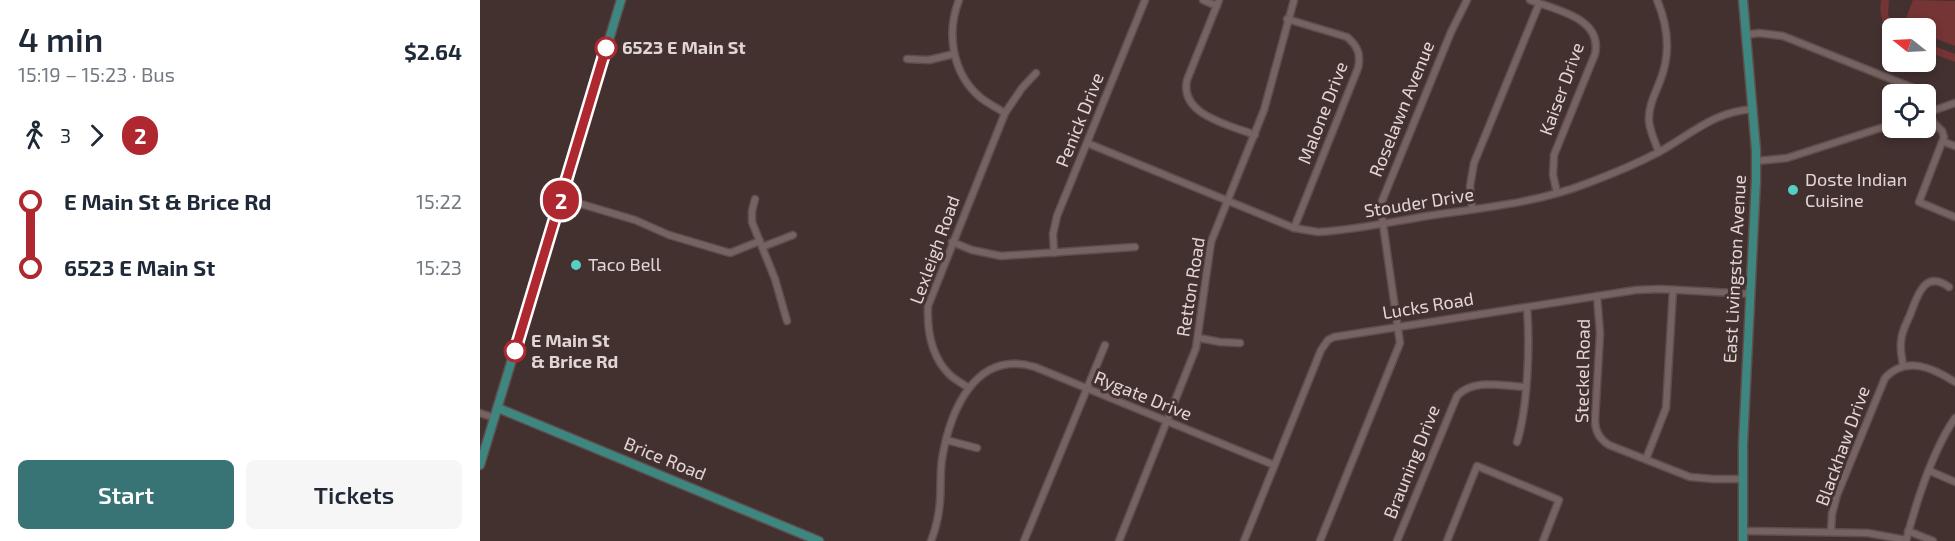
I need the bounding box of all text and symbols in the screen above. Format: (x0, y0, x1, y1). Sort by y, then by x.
north arrow (1882, 18, 1936, 72)
map controls (1882, 18, 1936, 138)
text: 4 min (18, 19, 103, 59)
place label: 6523 E Main St (622, 36, 746, 58)
marker: 6523 E Main St (595, 37, 617, 59)
text: $2.64 (404, 38, 462, 64)
street label: Roselawn Avenue (1364, 38, 1438, 180)
street label: Kaiser Drive (1534, 39, 1588, 138)
street label: Malone Drive (1292, 58, 1352, 167)
text: 15:19 – 15:23 · Bus (18, 62, 175, 86)
street label: Penick Drive (1050, 69, 1108, 170)
button: locate (1882, 84, 1936, 138)
icon: walk (18, 119, 51, 152)
icon: forward (80, 119, 113, 152)
text: 3 (60, 123, 71, 147)
text: 2 (134, 123, 146, 148)
place label: Doste Indian Cuisine (1805, 168, 1907, 211)
street label: East Livingston Avenue (1718, 174, 1750, 364)
line badge: 2 (542, 180, 580, 220)
street label: Stouder Drive (1362, 182, 1475, 222)
marker: Doste Indian Cuisine (1786, 183, 1800, 197)
text: E Main St & Brice Rd (64, 188, 271, 214)
text: 2 (555, 188, 567, 213)
text: 15:22 (416, 189, 462, 213)
street label: Lexleigh Road (904, 192, 964, 307)
street label: Retton Road (1171, 235, 1209, 338)
place label: Taco Bell (588, 253, 662, 275)
text: 6523 E Main St (64, 254, 215, 280)
text: 15:23 (416, 255, 462, 279)
marker: Taco Bell (569, 258, 583, 272)
street label: Lucks Road (1381, 287, 1475, 323)
street label: Steckel Road (1570, 319, 1594, 423)
place label: E Main St & Brice Rd (531, 329, 618, 372)
marker: E Main St & Brice Rd (504, 340, 526, 362)
street label: Rygate Drive (1091, 365, 1196, 425)
street label: Blackhaw Drive (1810, 383, 1874, 509)
street label: Brauning Drive (1378, 402, 1444, 522)
street label: Brice Road (621, 432, 710, 484)
button: Start (18, 460, 234, 529)
button: Tickets (246, 460, 462, 529)

